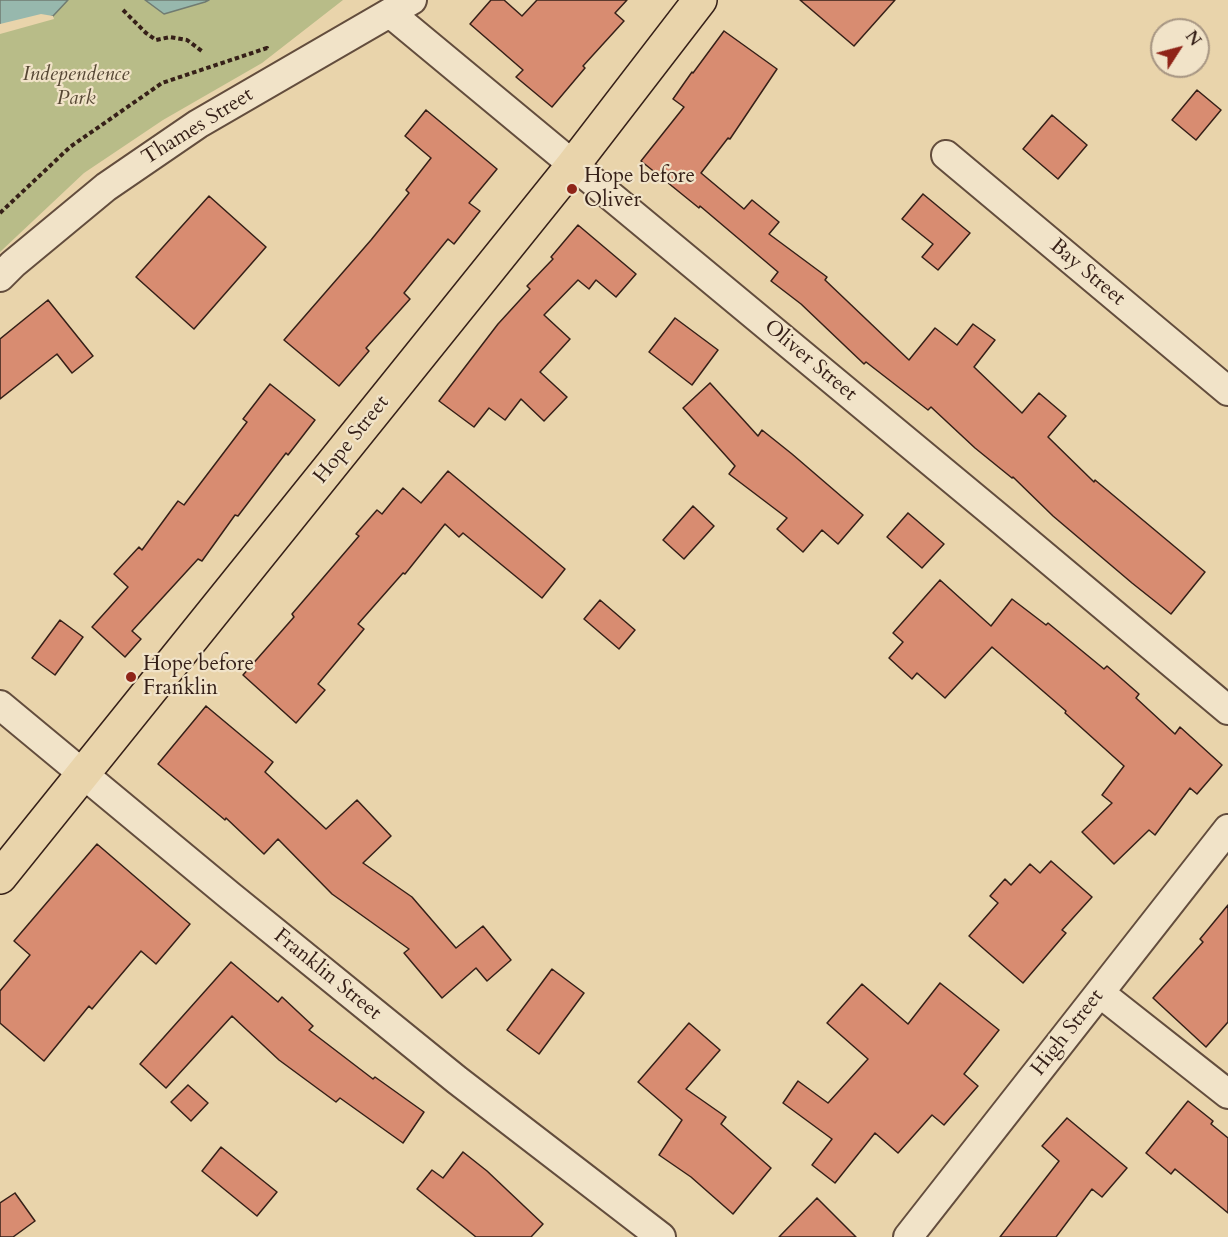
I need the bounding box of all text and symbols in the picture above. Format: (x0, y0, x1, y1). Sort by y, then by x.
north arrow (1150, 18, 1210, 78)
text: N (1180, 27, 1206, 51)
park label: Independence Park (23, 62, 129, 112)
street label: Thames Street (138, 83, 258, 171)
place label: Hope before Oliver (584, 164, 695, 214)
marker: Hope before Oliver (565, 182, 579, 196)
street label: Bay Street (1044, 234, 1130, 312)
street label: Oliver Street (758, 315, 862, 407)
street label: Hope Street (309, 391, 395, 489)
place label: Hope before Franklin (143, 652, 254, 702)
marker: Hope before Franklin (124, 670, 138, 684)
street label: Franklin Street (268, 924, 386, 1026)
street label: High Street (1026, 985, 1110, 1081)

